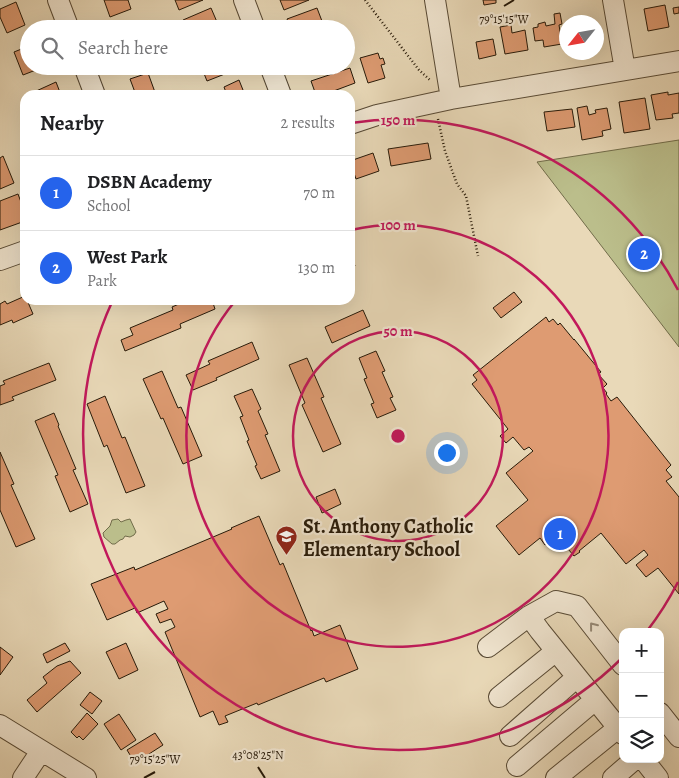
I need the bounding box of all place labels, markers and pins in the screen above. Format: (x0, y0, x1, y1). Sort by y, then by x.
pin: 2 (628, 235, 660, 273)
centre of rings (389, 427, 407, 445)
place label: St. Anthony Catholic Elementary School (303, 513, 473, 563)
pin: 1 (544, 515, 576, 553)
school or university icon: St. Anthony Catholic Elementary School (275, 525, 299, 556)

